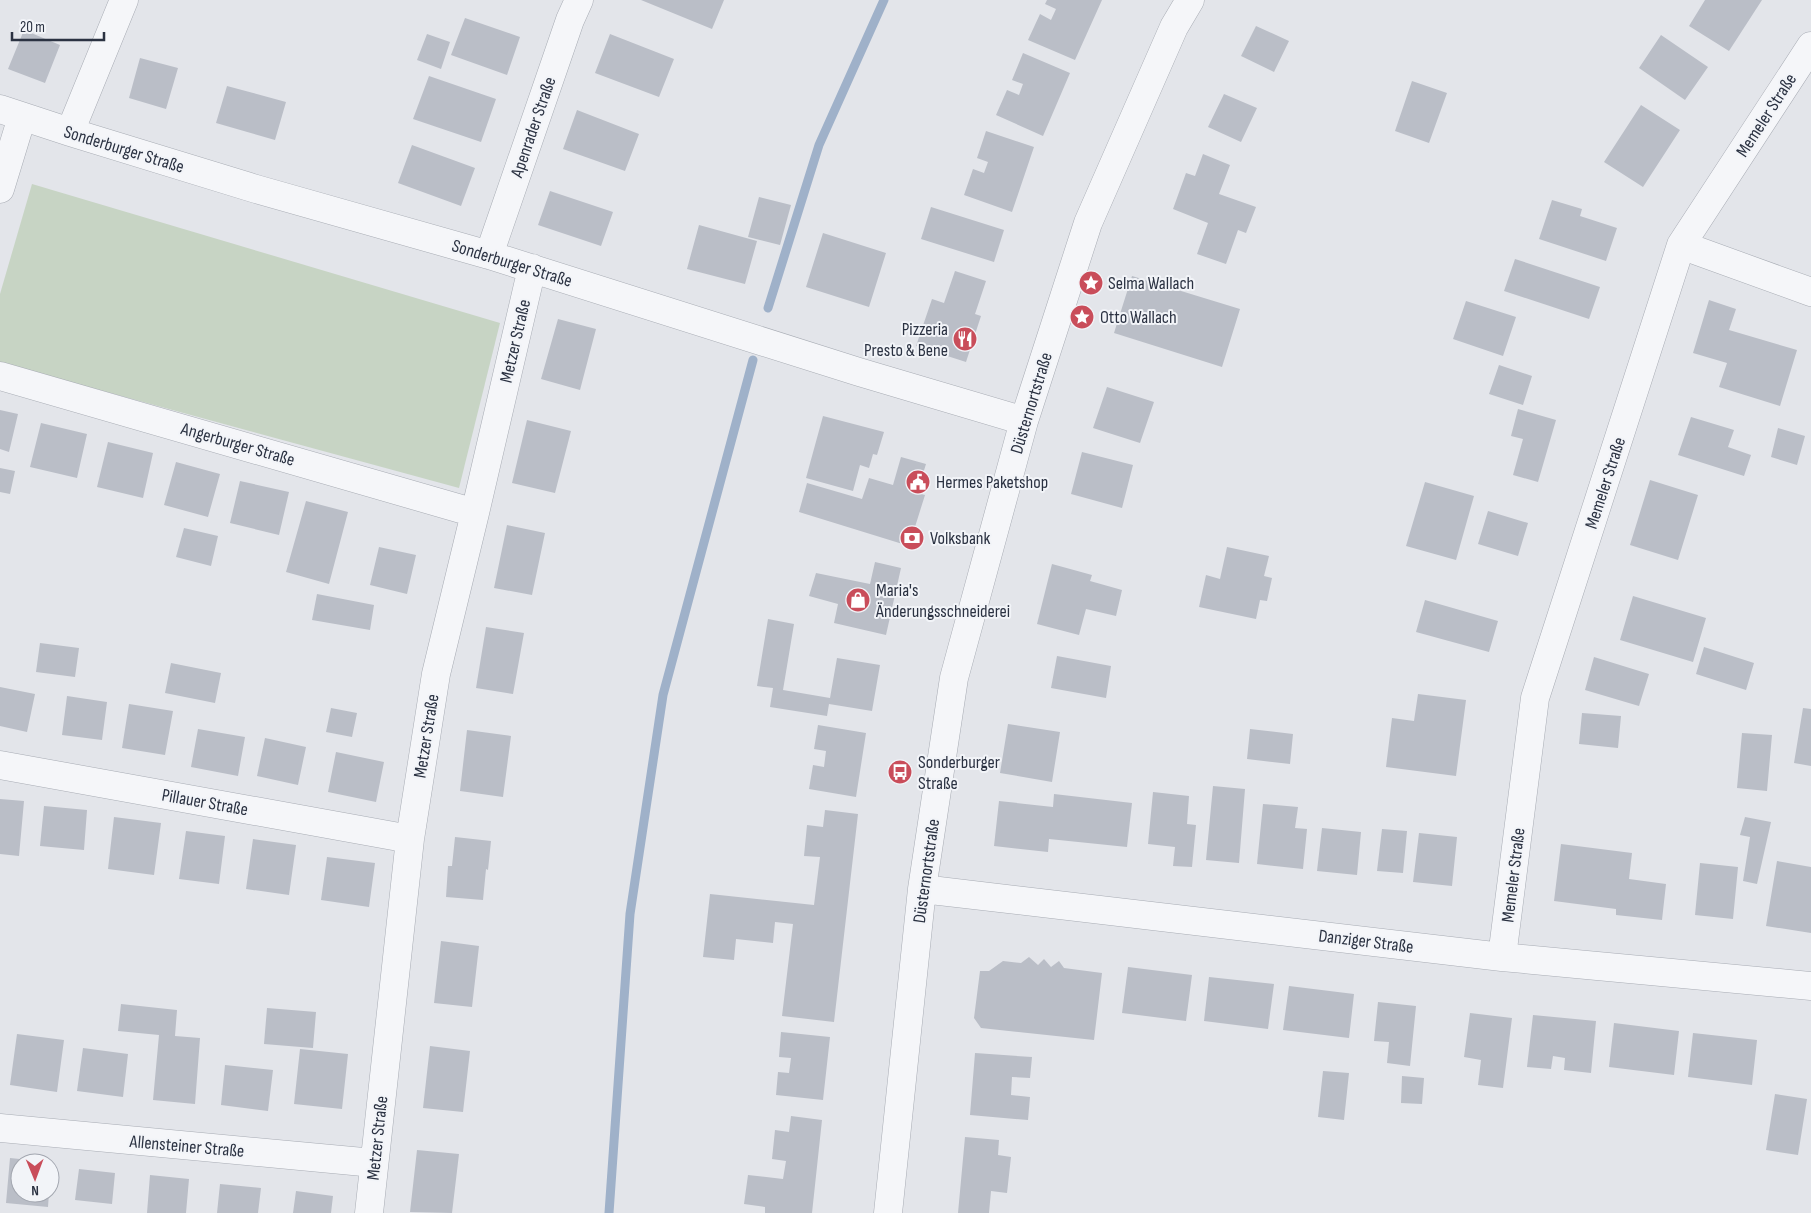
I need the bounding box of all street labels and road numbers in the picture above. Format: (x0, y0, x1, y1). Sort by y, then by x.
street label: Memeler Straße (1732, 70, 1801, 161)
street label: Apenrader Straße (506, 74, 560, 181)
street label: Sonderburger Straße (61, 121, 187, 178)
street label: Sonderburger Straße (449, 235, 575, 292)
street label: Metzer Straße (496, 297, 535, 385)
street label: Düsternortstraße (1006, 350, 1057, 456)
street label: Angerburger Straße (178, 418, 297, 471)
street label: Memeler Straße (1581, 435, 1630, 532)
street label: Metzer Straße (409, 693, 443, 780)
street label: Pillauer Straße (160, 785, 250, 820)
street label: Düsternortstraße (909, 818, 944, 925)
street label: Memeler Straße (1497, 827, 1530, 924)
street label: Danziger Straße (1317, 925, 1415, 958)
street label: Metzer Straße (363, 1095, 392, 1181)
street label: Allensteiner Straße (128, 1131, 245, 1162)

